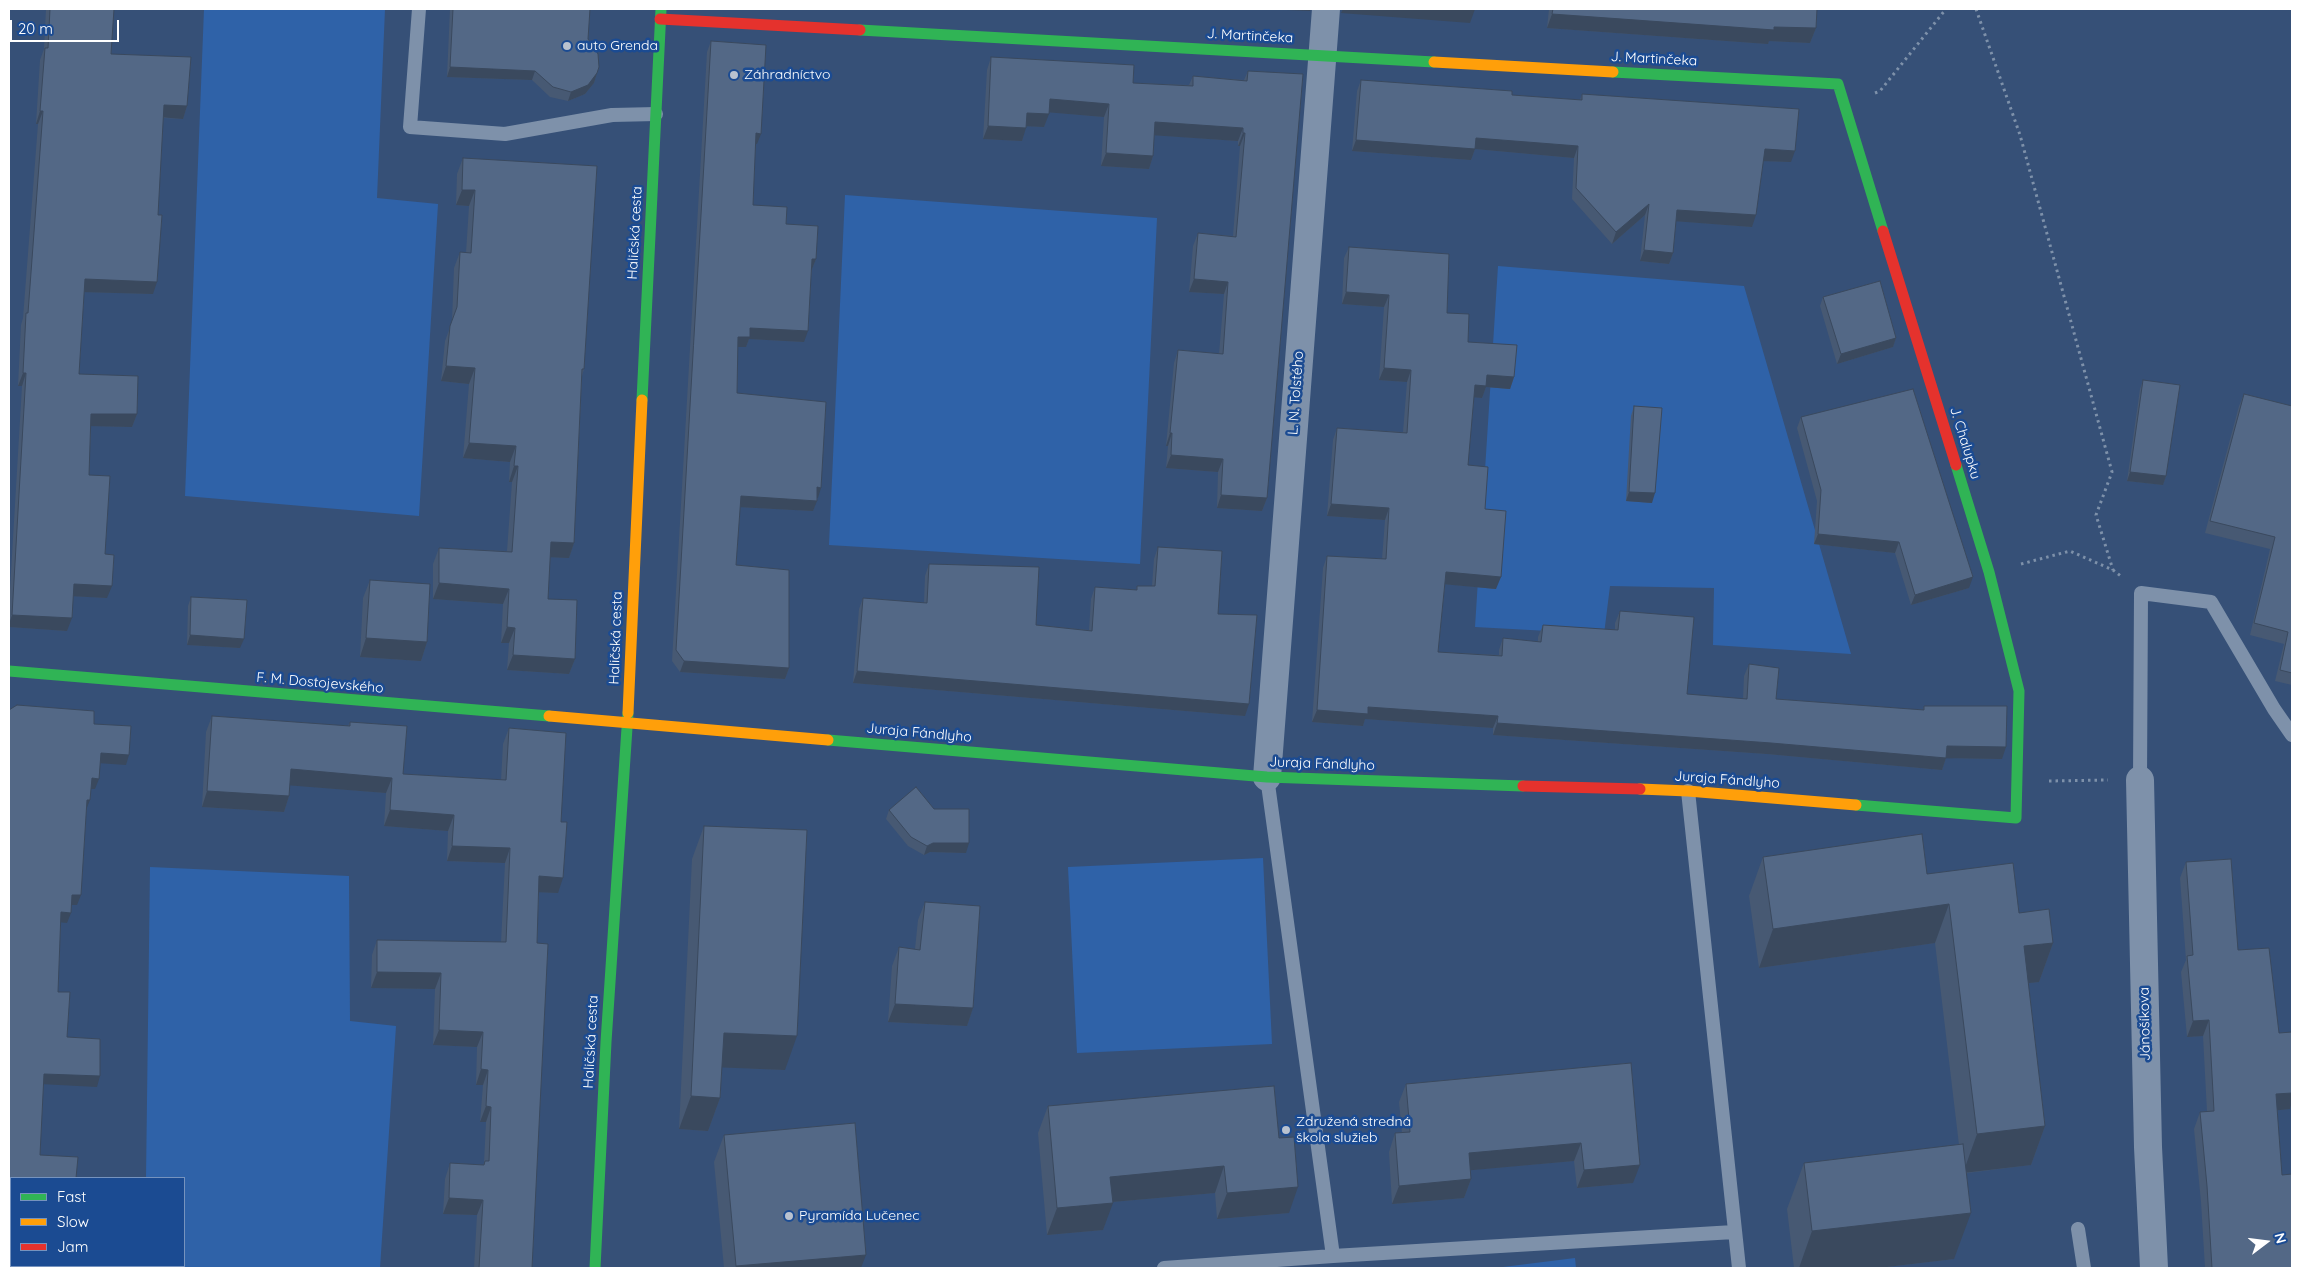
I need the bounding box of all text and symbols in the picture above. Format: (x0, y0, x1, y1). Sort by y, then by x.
scale bar (12, 10, 121, 42)
text: 20 m (18, 19, 53, 38)
street label: J. Martinčeka (1206, 25, 1294, 47)
place label: auto Grenda (577, 38, 658, 54)
marker: auto Grenda (561, 40, 573, 52)
street label: J. Martinčeka (1610, 48, 1698, 70)
place label: Záhradníctvo (744, 67, 831, 83)
marker: Záhradníctvo (728, 69, 740, 81)
street label: Haličská cesta (624, 186, 646, 280)
street label: L. N. Tolstého (1285, 350, 1307, 436)
street label: J. Chalupku (1946, 405, 1984, 481)
street label: Haličská cesta (606, 591, 626, 685)
street label: F. M. Dostojevského (256, 669, 384, 697)
street label: Juraja Fándlyho (866, 720, 972, 746)
street label: Juraja Fándlyho (1269, 754, 1375, 774)
street label: Juraja Fándlyho (1674, 768, 1780, 792)
street label: Jánošíkova (2136, 987, 2154, 1061)
street label: Haličská cesta (580, 995, 602, 1089)
place label: Združená stredná škola služieb (1296, 1114, 1411, 1146)
marker: Združená stredná škola služieb (1280, 1124, 1292, 1136)
legend (10, 1177, 185, 1267)
text: Fast (57, 1187, 86, 1206)
place label: Pyramída Lučenec (799, 1208, 920, 1224)
marker: Pyramída Lučenec (783, 1210, 795, 1222)
text: Slow (57, 1212, 89, 1231)
north arrow (2241, 1217, 2291, 1267)
text: N (2270, 1231, 2291, 1245)
text: Jam (57, 1237, 88, 1256)

